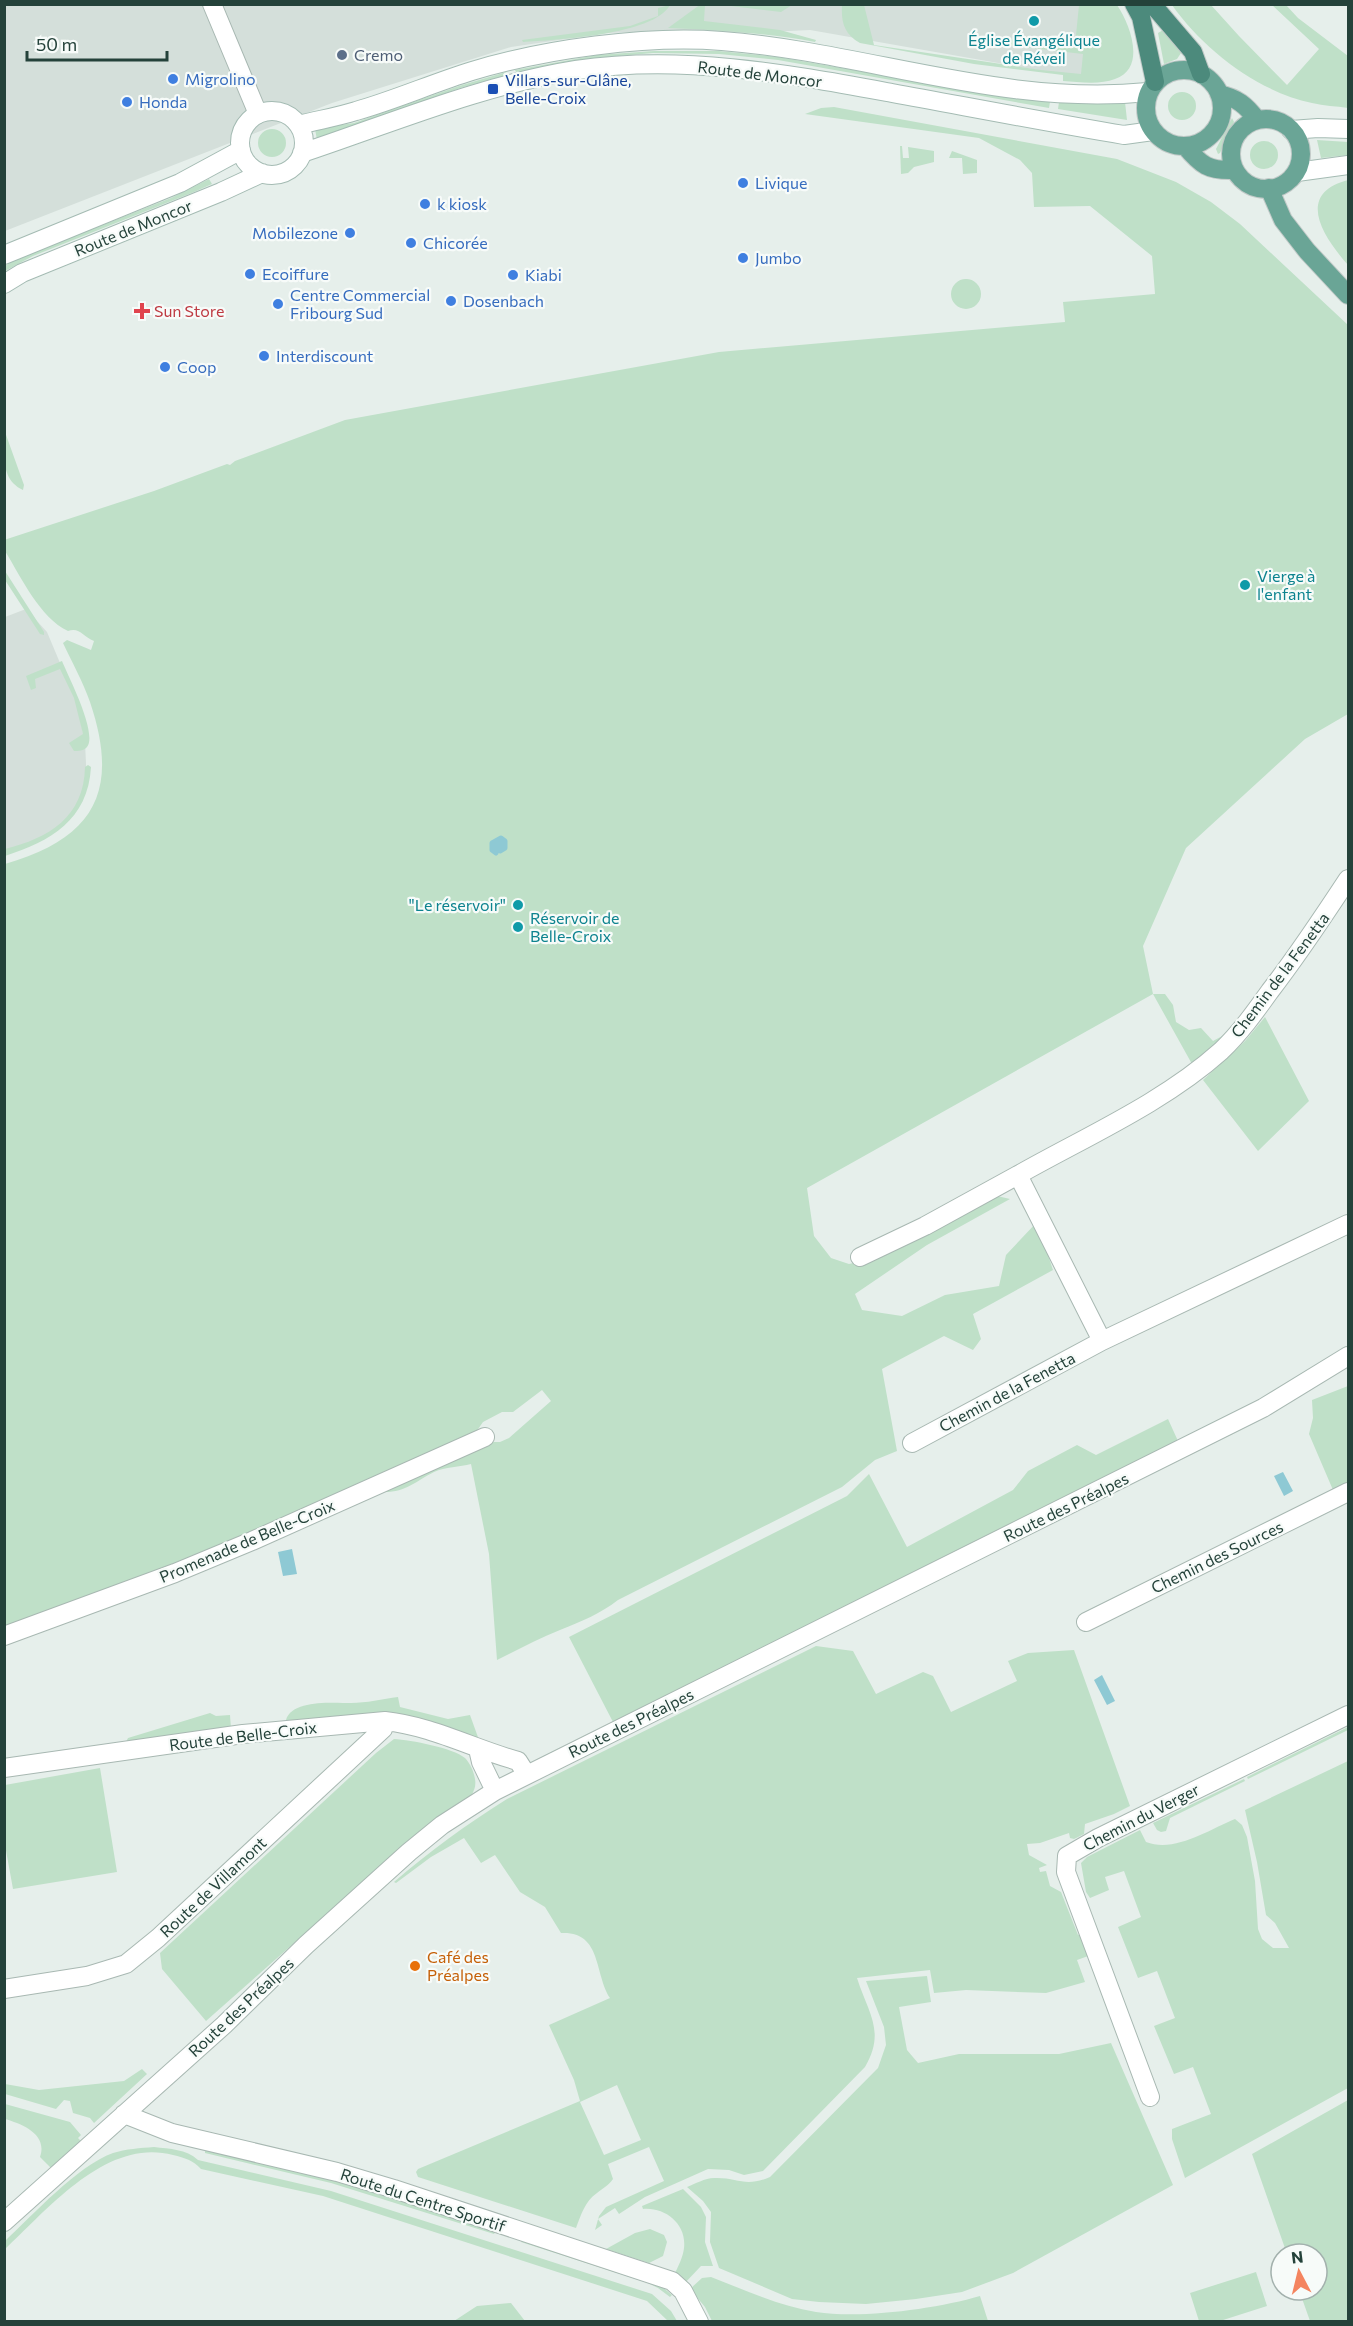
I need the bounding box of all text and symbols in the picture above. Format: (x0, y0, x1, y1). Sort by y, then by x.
marker: Église Évangélique de Réveil (1027, 14, 1041, 28)
scale bar (27, 24, 166, 62)
place label: Église Évangélique de Réveil (968, 30, 1100, 67)
text: 50 m (36, 33, 77, 55)
place label: Cremo (354, 45, 403, 64)
marker: Cremo (335, 48, 349, 62)
street label: Route de Moncor (697, 56, 824, 91)
place label: Migrolino (185, 69, 256, 88)
place label: Villars-sur-Glâne, Belle-Croix (505, 70, 631, 107)
marker: Migrolino (166, 72, 180, 86)
marker: Villars-sur-Glâne, Belle-Croix (486, 82, 500, 96)
place label: Honda (139, 92, 187, 111)
marker: Honda (120, 95, 134, 109)
place label: Livique (755, 173, 807, 192)
marker: Livique (736, 176, 750, 190)
place label: k kiosk (437, 194, 487, 213)
street label: Route de Moncor (71, 195, 195, 260)
marker: k kiosk (418, 197, 432, 211)
place label: Mobilezone (252, 223, 338, 242)
marker: Mobilezone (343, 226, 357, 240)
place label: Chicorée (423, 233, 488, 252)
marker: Chicorée (404, 236, 418, 250)
place label: Jumbo (755, 248, 802, 267)
marker: Jumbo (736, 251, 750, 265)
place label: Ecoiffure (262, 264, 329, 283)
place label: Kiabi (525, 265, 562, 284)
marker: Ecoiffure (243, 267, 257, 281)
marker: Kiabi (506, 268, 520, 282)
place label: Centre Commercial Fribourg Sud (290, 285, 430, 322)
place label: Dosenbach (463, 291, 544, 310)
marker: Dosenbach (444, 294, 458, 308)
marker: Centre Commercial Fribourg Sud (271, 297, 285, 311)
place label: Sun Store (154, 301, 224, 320)
marker: Sun Store (135, 304, 149, 318)
place label: Interdiscount (276, 346, 374, 365)
marker: Interdiscount (257, 349, 271, 363)
place label: Coop (177, 357, 217, 376)
marker: Coop (158, 360, 172, 374)
place label: Vierge à l'enfant (1257, 566, 1315, 603)
marker: Vierge à l'enfant (1238, 578, 1252, 592)
place label: "Le réservoir" (409, 895, 506, 914)
marker: "Le réservoir" (511, 898, 525, 912)
place label: Réservoir de Belle-Croix (530, 908, 619, 945)
street label: Chemin de la Fenetta (1226, 909, 1333, 1041)
marker: Réservoir de Belle-Croix (511, 920, 525, 934)
street label: Chemin de la Fenetta (935, 1348, 1078, 1435)
street label: Route des Préalpes (1000, 1468, 1131, 1545)
street label: Promenade de Belle-Croix (156, 1495, 338, 1586)
street label: Chemin des Sources (1148, 1516, 1286, 1597)
street label: Route des Préalpes (565, 1684, 696, 1761)
street label: Route de Belle-Croix (168, 1717, 318, 1754)
street label: Chemin du Verger (1079, 1779, 1203, 1854)
street label: Route de Villamont (156, 1832, 270, 1941)
place label: Café des Préalpes (427, 1947, 489, 1984)
street label: Route des Préalpes (184, 1953, 297, 2060)
marker: Café des Préalpes (408, 1959, 422, 1973)
street label: Route du Centre Sportif (338, 2164, 509, 2235)
north arrow (1269, 2242, 1329, 2302)
text: N (1290, 2246, 1304, 2267)

